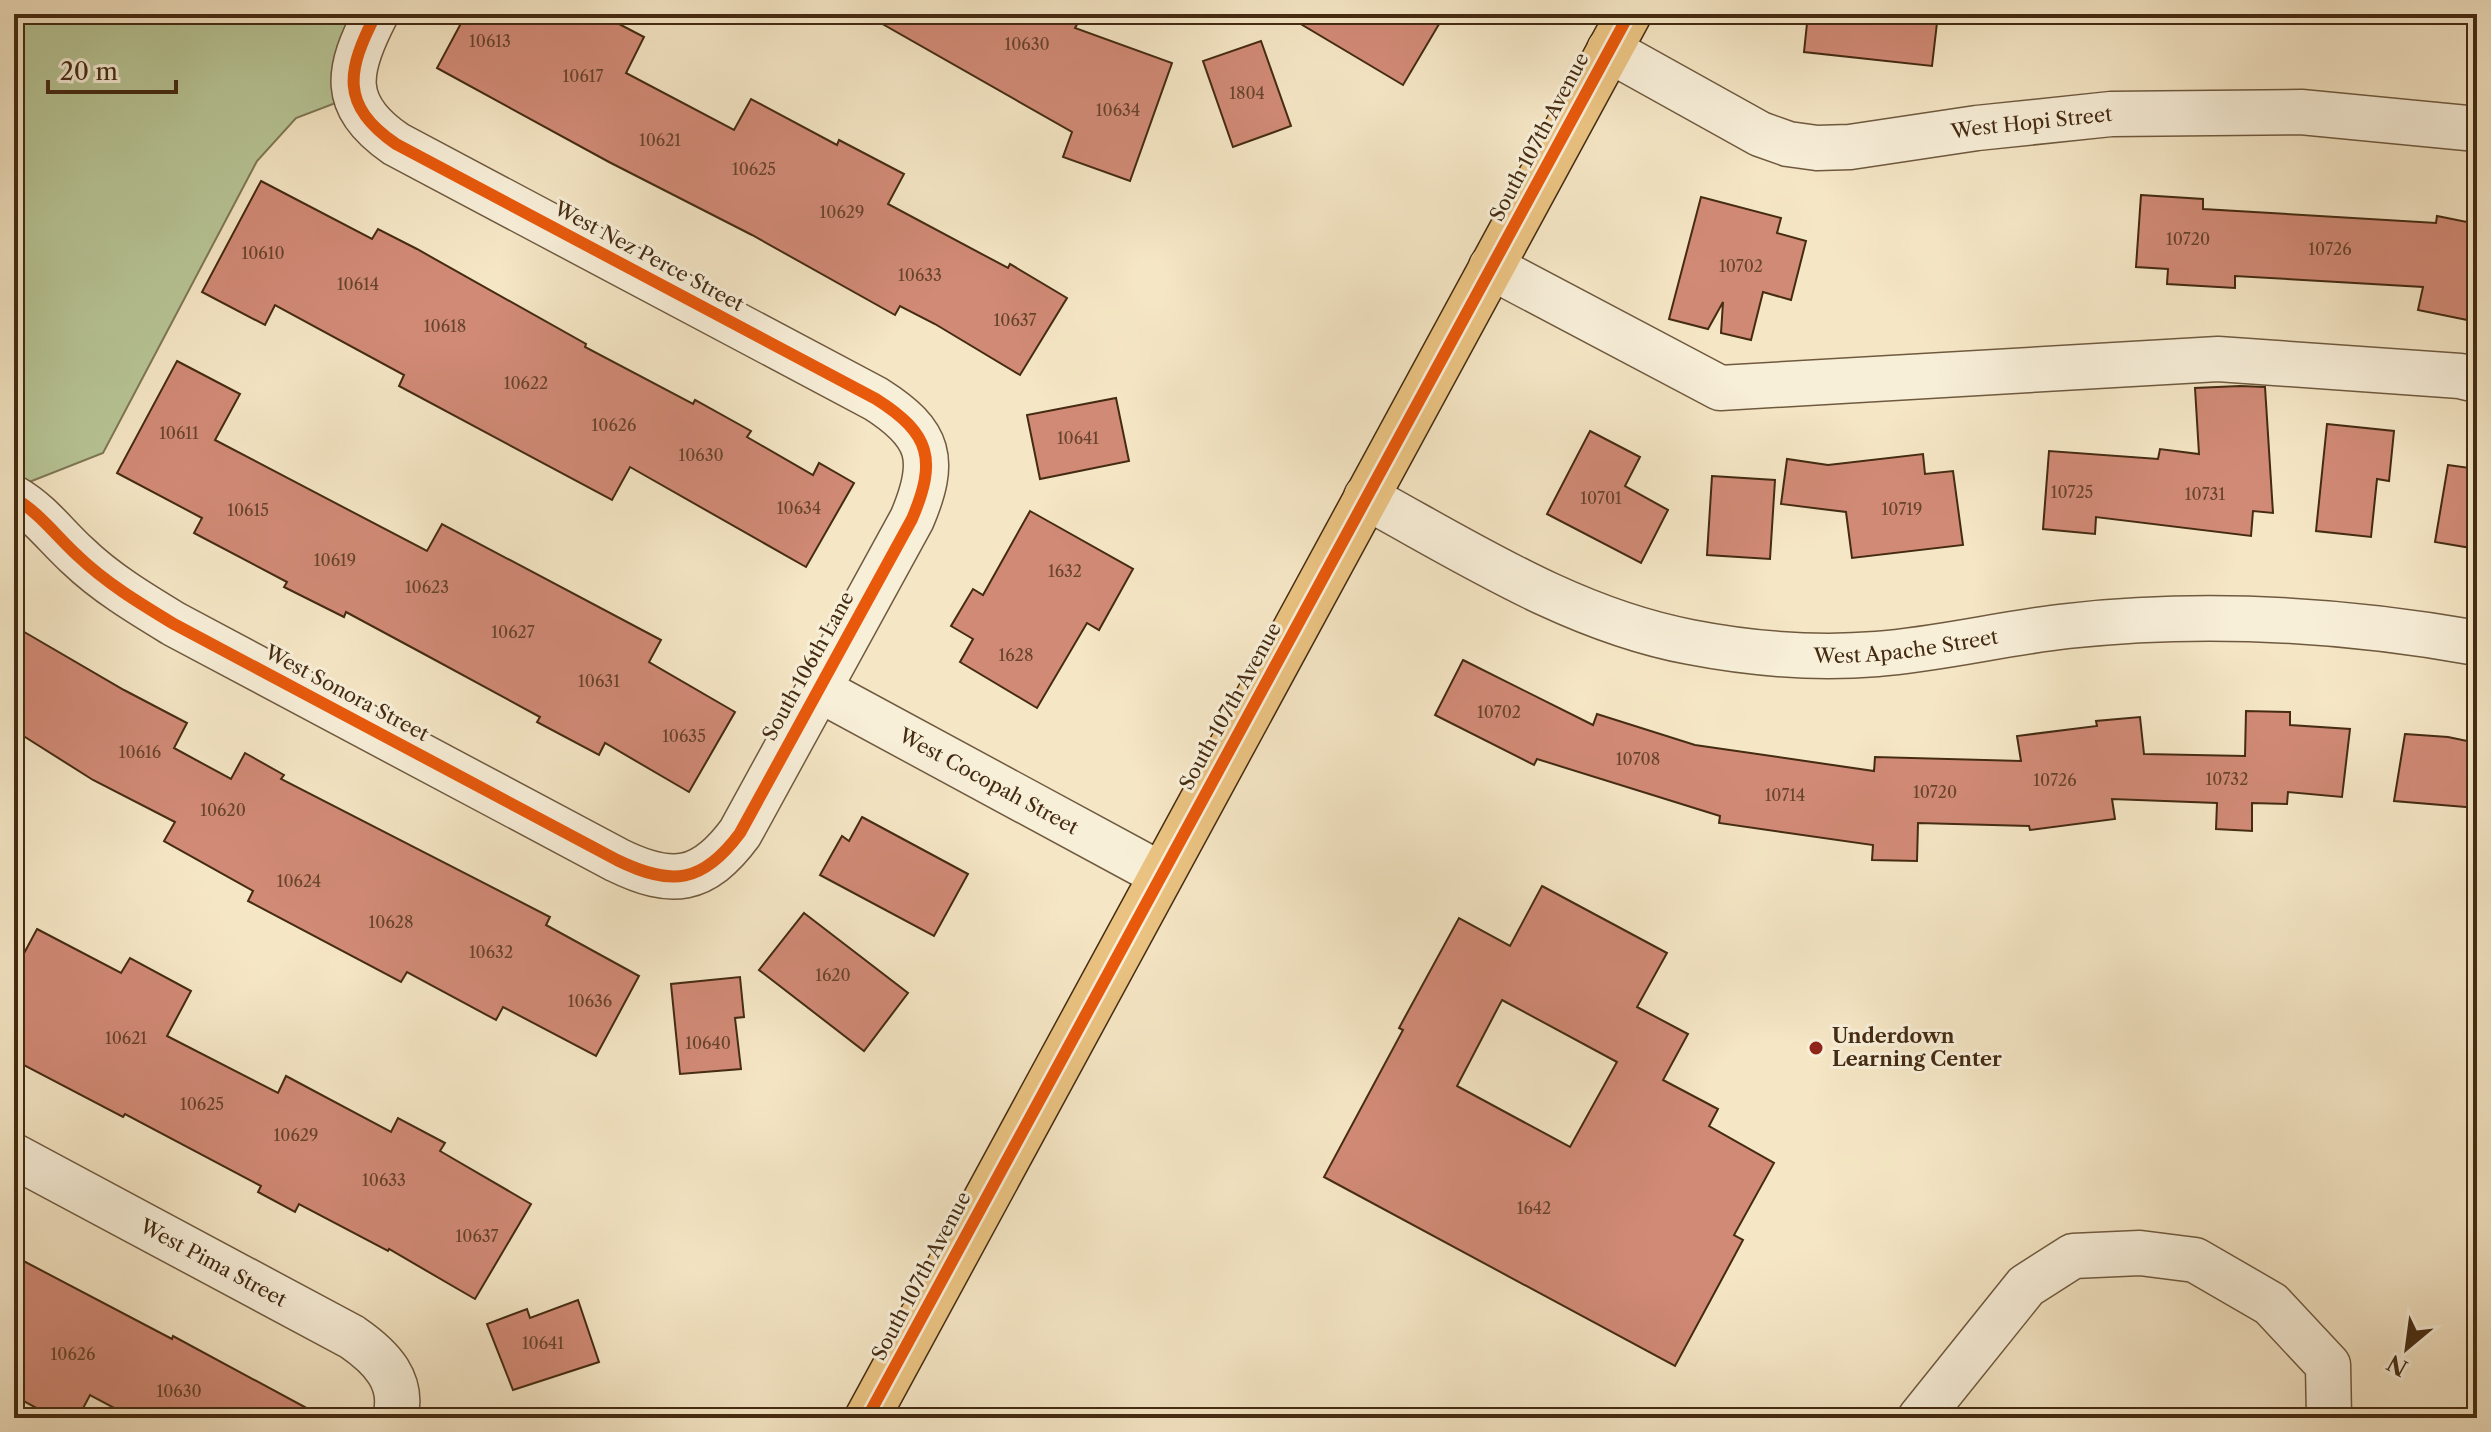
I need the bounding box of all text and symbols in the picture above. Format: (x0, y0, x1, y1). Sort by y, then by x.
house number: 10613 (469, 31, 511, 51)
house number: 10630 (1004, 34, 1050, 54)
scale bar (48, 44, 176, 94)
street label: South 107th Avenue (1484, 49, 1594, 225)
text: 20 m (60, 57, 118, 86)
house number: 10617 (563, 66, 604, 86)
house number: 1804 (1229, 83, 1265, 103)
house number: 10634 (1096, 100, 1140, 120)
street label: West Hopi Street (1948, 102, 2113, 144)
house number: 10621 (639, 130, 681, 150)
house number: 10625 (732, 159, 776, 179)
street label: West Nez Perce Street (549, 195, 748, 316)
house number: 10629 (820, 202, 864, 222)
house number: 10720 (2166, 229, 2210, 249)
house number: 10726 (2308, 239, 2352, 259)
house number: 10610 (241, 243, 285, 263)
house number: 10702 (1719, 256, 1763, 276)
house number: 10633 (898, 265, 942, 285)
house number: 10614 (337, 274, 379, 294)
house number: 10637 (994, 310, 1037, 330)
house number: 10618 (424, 316, 466, 336)
house number: 10622 (504, 373, 548, 393)
house number: 10626 (592, 415, 636, 435)
house number: 10611 (159, 423, 199, 443)
house number: 10641 (1057, 428, 1099, 448)
house number: 10630 (678, 445, 724, 465)
house number: 10725 (2051, 482, 2093, 502)
house number: 10731 (2185, 484, 2225, 504)
house number: 10701 (1580, 488, 1622, 508)
house number: 10634 (777, 498, 821, 518)
house number: 10719 (1882, 499, 1922, 519)
house number: 10615 (227, 500, 269, 520)
house number: 10619 (314, 550, 356, 570)
house number: 1632 (1048, 561, 1082, 581)
house number: 10623 (405, 577, 449, 597)
street label: South 106th Lane (757, 587, 859, 745)
street label: South 107th Avenue (1174, 618, 1286, 794)
house number: 10627 (491, 622, 535, 642)
street label: West Apache Street (1813, 625, 2000, 668)
street label: West Sonora Street (260, 639, 433, 746)
house number: 1628 (999, 645, 1033, 665)
house number: 10631 (578, 671, 620, 691)
house number: 10702 (1477, 702, 1521, 722)
street label: West Cocopah Street (894, 723, 1082, 840)
house number: 10635 (662, 726, 706, 746)
house number: 10616 (119, 742, 161, 762)
house number: 10708 (1616, 749, 1660, 769)
house number: 10732 (2206, 769, 2248, 789)
house number: 10726 (2033, 770, 2077, 790)
house number: 10720 (1913, 782, 1957, 802)
house number: 10714 (1765, 785, 1805, 805)
house number: 10620 (200, 800, 246, 820)
house number: 10624 (277, 871, 321, 891)
house number: 10628 (369, 912, 413, 932)
house number: 10632 (469, 942, 513, 962)
house number: 1620 (815, 965, 851, 985)
house number: 10636 (568, 991, 612, 1011)
place label: Underdown Learning Center (1832, 1024, 2002, 1071)
house number: 10621 (105, 1028, 147, 1048)
house number: 10640 (685, 1033, 731, 1053)
marker: Underdown Learning Center (1807, 1039, 1825, 1057)
house number: 10625 (180, 1094, 224, 1114)
house number: 10629 (274, 1125, 318, 1145)
house number: 10633 (362, 1170, 406, 1190)
street label: South 107th Avenue (866, 1188, 976, 1364)
house number: 1642 (1517, 1198, 1551, 1218)
street label: West Pima Street (135, 1213, 291, 1312)
house number: 10637 (456, 1226, 499, 1246)
north arrow (2367, 1308, 2447, 1388)
house number: 10641 (522, 1333, 564, 1353)
house number: 10626 (51, 1344, 95, 1364)
text: N (2383, 1349, 2412, 1381)
house number: 10630 (156, 1381, 202, 1401)

